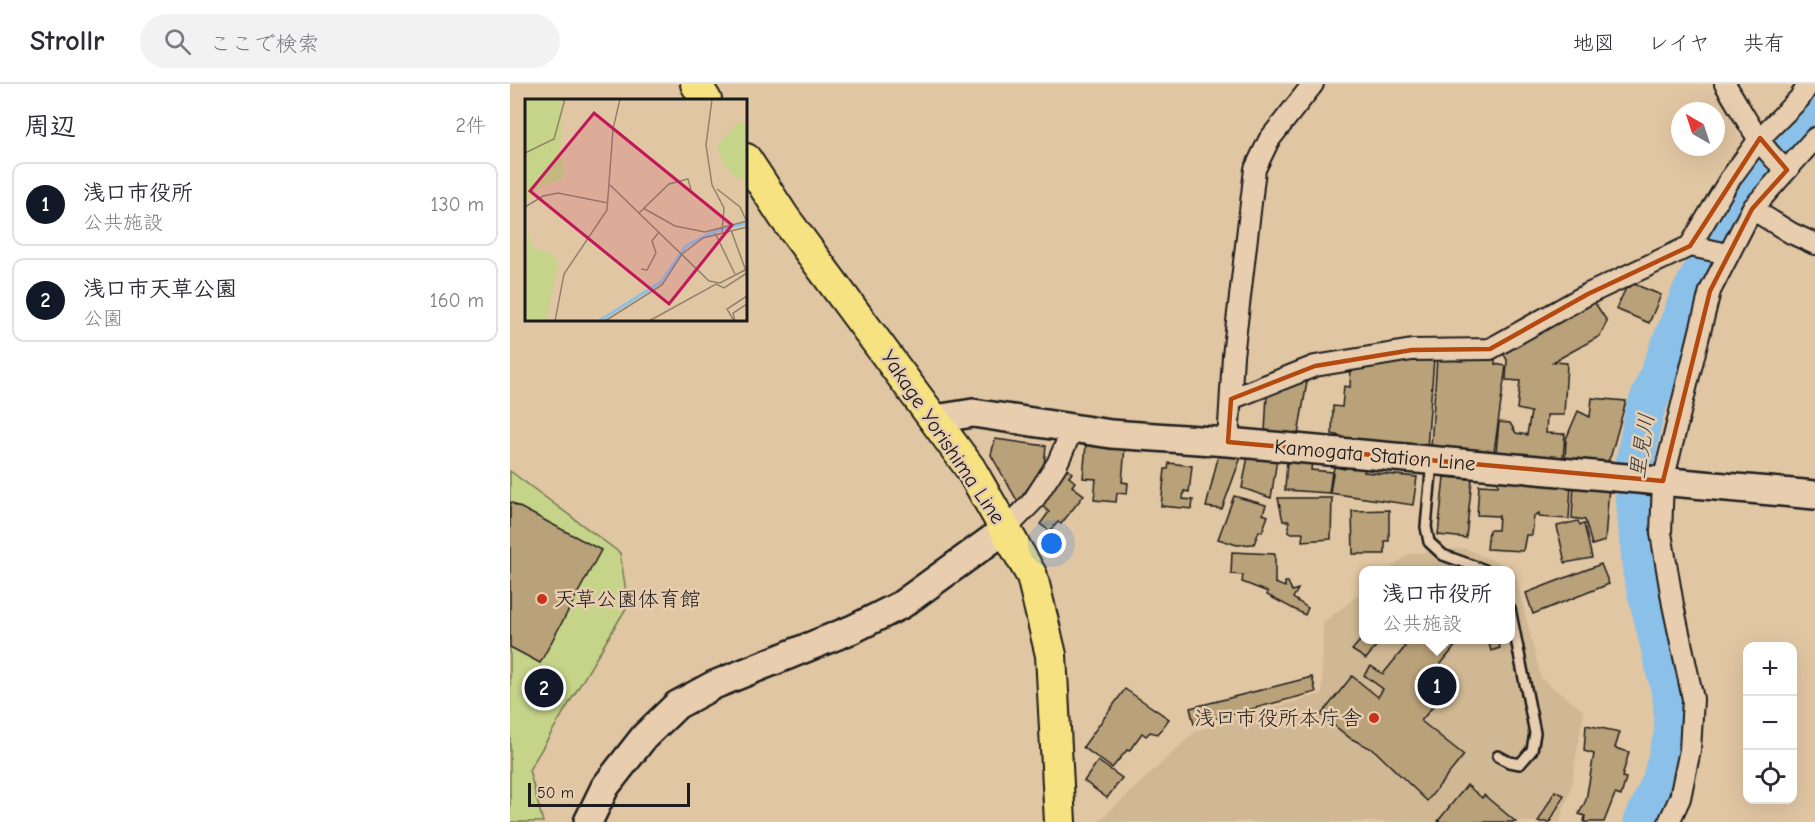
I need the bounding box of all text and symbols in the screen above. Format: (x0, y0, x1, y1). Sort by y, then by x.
search box (140, 14, 560, 68)
text: Strollr (30, 25, 104, 57)
icon: search (161, 25, 194, 58)
text: ここで検索 (209, 31, 319, 57)
text: 地図 (1573, 31, 1615, 55)
text: レイヤ (1648, 31, 1710, 55)
text: 共有 (1743, 31, 1785, 55)
inset map (525, 99, 747, 321)
north arrow (1671, 102, 1725, 156)
text: 周辺 (24, 112, 76, 142)
text: 2件 (456, 114, 486, 137)
text: 浅口市役所 (83, 180, 193, 206)
text: 1 (42, 193, 49, 216)
text: 130 m (431, 193, 484, 216)
text: 公共施設 (83, 211, 163, 234)
text: 浅口市天草公園 (83, 276, 237, 302)
text: 2 (41, 289, 50, 312)
text: 160 m (430, 289, 484, 312)
text: 公園 (83, 307, 123, 330)
street label: Yakage Yorishima Line (876, 346, 1010, 528)
water label: 里見川 (1624, 411, 1660, 481)
street label: Kamogata Station Line (1273, 434, 1477, 476)
your location (1037, 529, 1066, 558)
popup (1359, 566, 1515, 644)
text: 浅口市役所 (1382, 581, 1492, 607)
place label: 天草公園体育館 (554, 587, 701, 611)
marker: 天草公園体育館 (535, 592, 549, 606)
text: 公共施設 (1382, 612, 1462, 635)
map controls (1743, 642, 1797, 804)
button: + (1743, 642, 1797, 696)
pin: 1 (1418, 664, 1456, 708)
pin: 2 (525, 666, 564, 710)
button: − (1743, 696, 1797, 750)
place label: 浅口市役所本庁舎 (1194, 706, 1362, 730)
marker: 浅口市役所本庁舎 (1367, 711, 1381, 725)
button: locate (1743, 750, 1797, 804)
scale bar (528, 780, 690, 808)
text: 50 m (537, 784, 574, 802)

